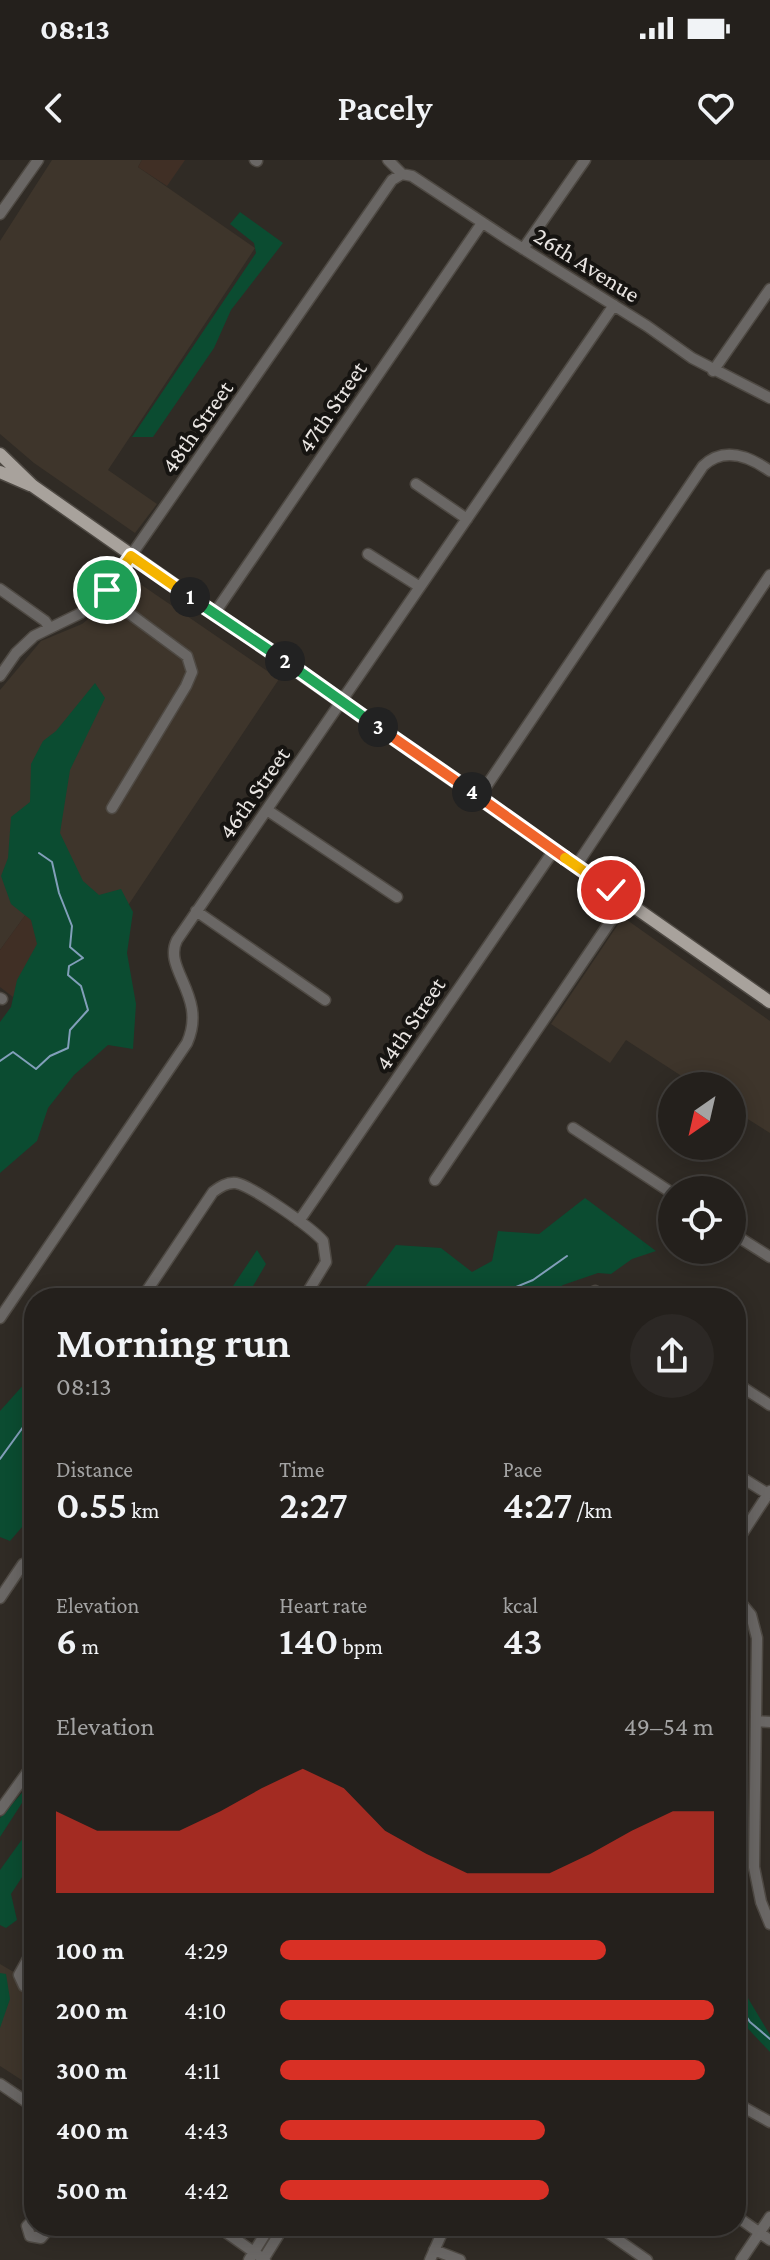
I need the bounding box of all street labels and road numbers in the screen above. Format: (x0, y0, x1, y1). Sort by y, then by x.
street label: 26th Avenue (529, 221, 645, 308)
street label: 47th Street (291, 355, 372, 457)
street label: 48th Street (155, 374, 239, 478)
street label: 46th Street (212, 741, 296, 844)
street label: 44th Street (369, 971, 451, 1075)

